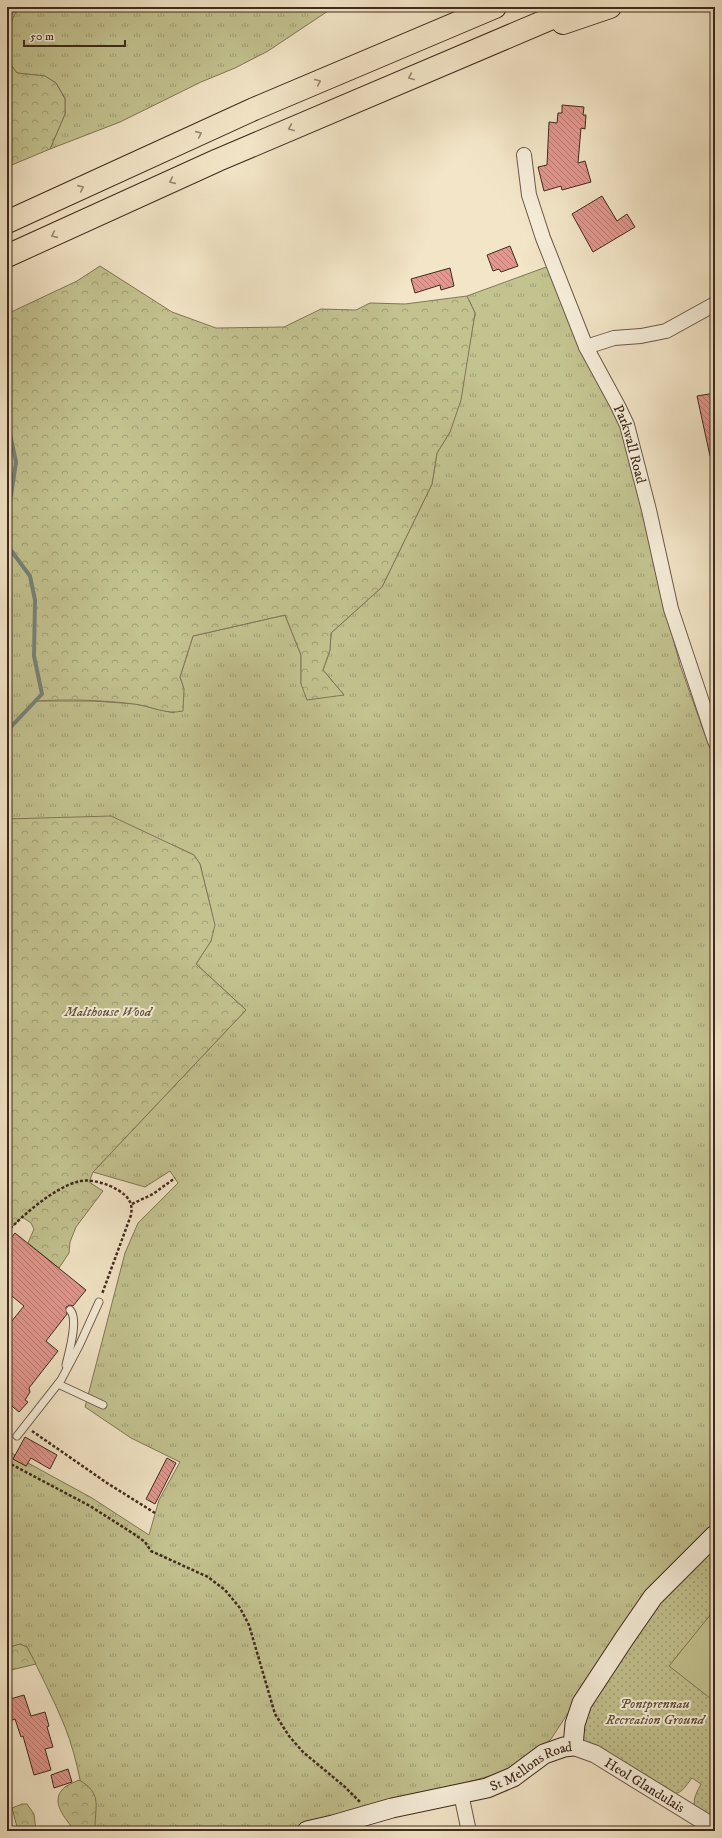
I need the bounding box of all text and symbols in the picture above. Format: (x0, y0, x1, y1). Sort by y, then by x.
scale bar (24, 22, 125, 48)
text: 50 m (30, 29, 54, 44)
one-way arrow (407, 72, 415, 80)
one-way arrow (314, 79, 321, 87)
one-way arrow (288, 124, 295, 132)
one-way arrow (195, 131, 202, 139)
one-way arrow (169, 176, 177, 184)
one-way arrow (76, 185, 84, 193)
one-way arrow (51, 230, 58, 238)
street label: Parkwall Road (609, 402, 650, 486)
park label: Malthouse Wood (64, 1003, 154, 1021)
park label: Pontprennau Recreation Ground (605, 1695, 706, 1729)
street label: St Mellons Road (487, 1738, 573, 1796)
street label: Heol Glandulais (601, 1754, 688, 1817)

